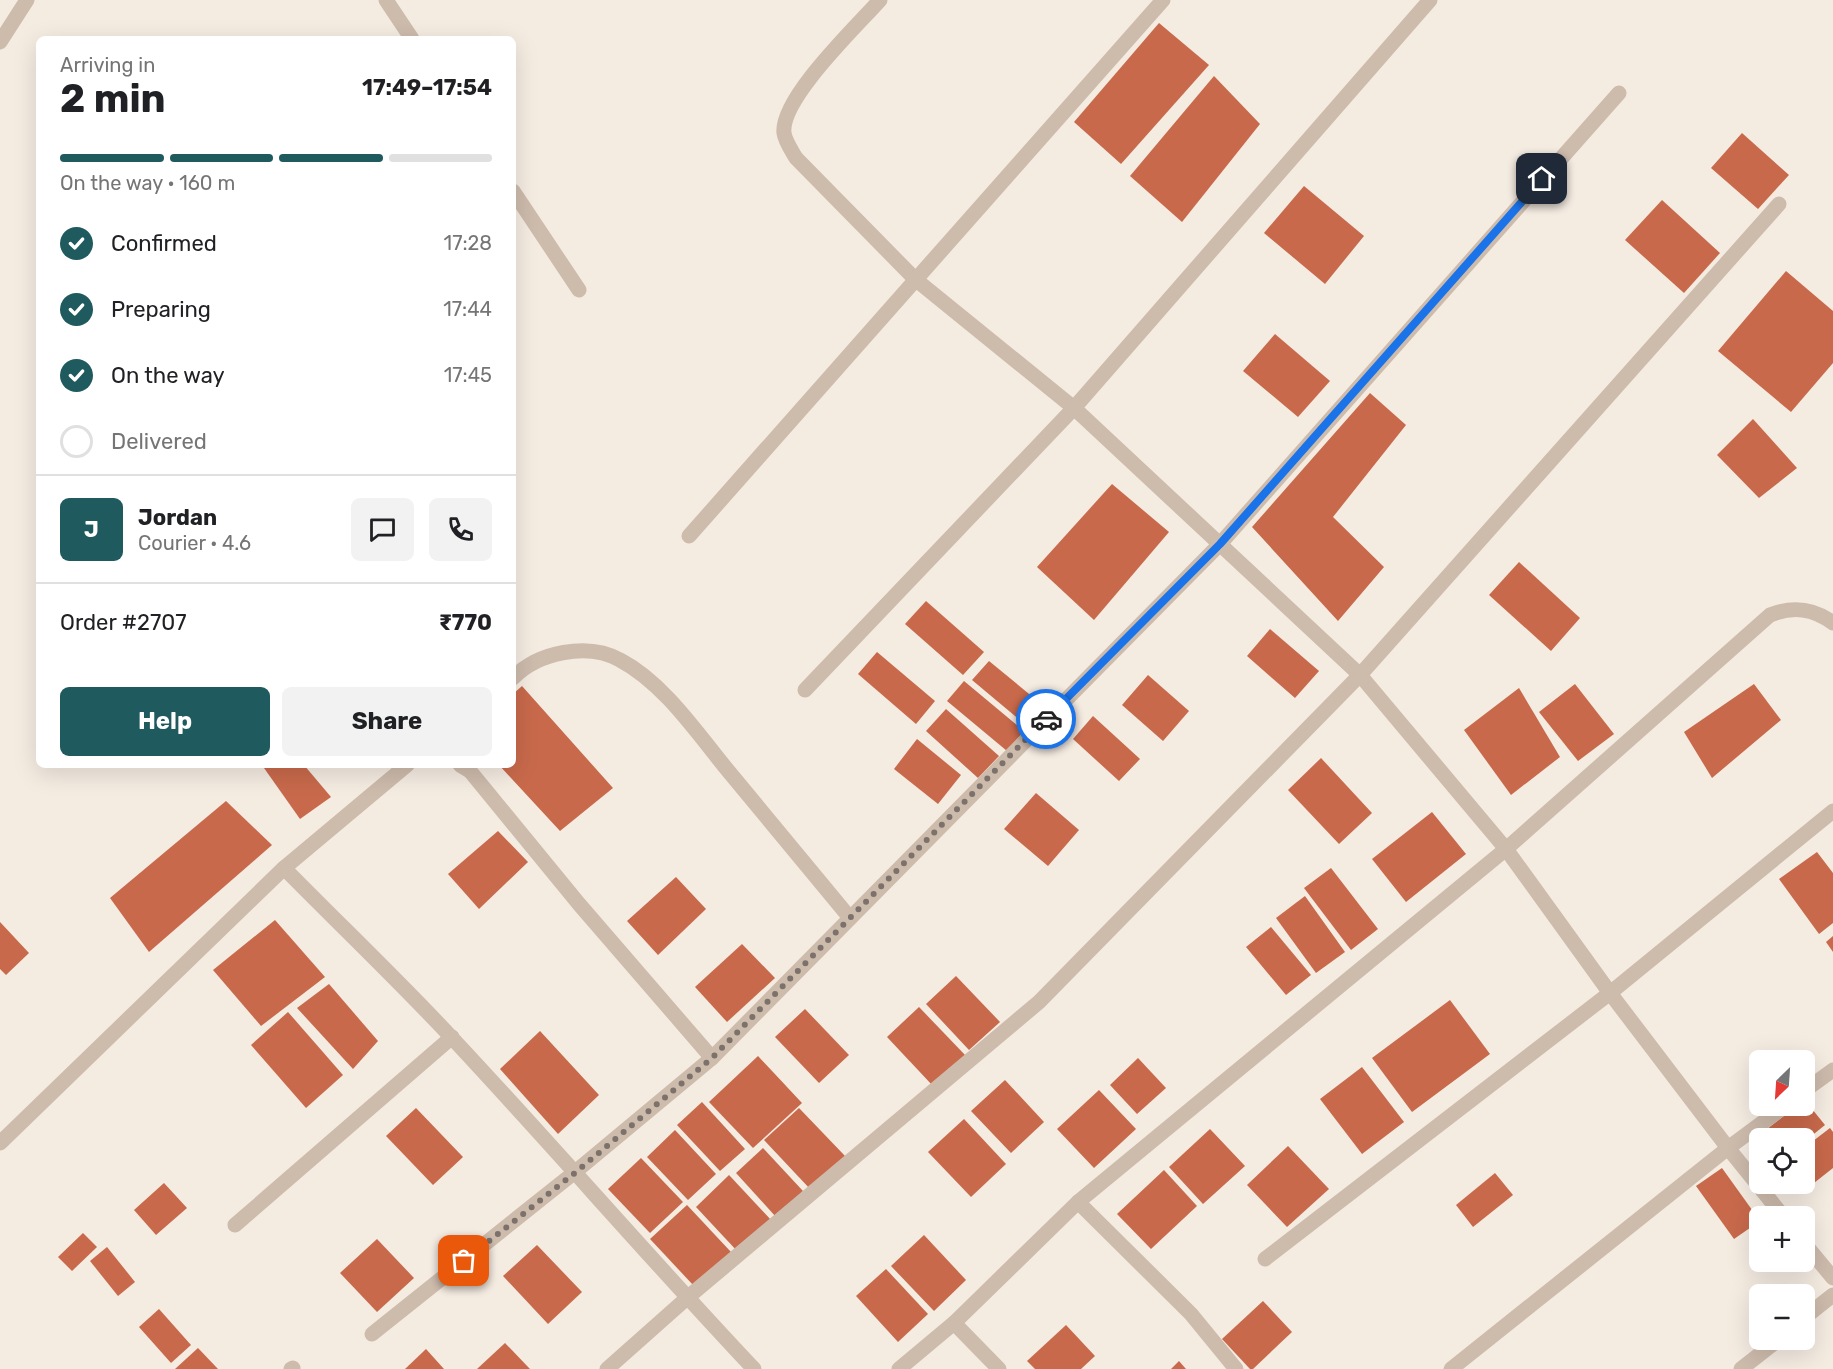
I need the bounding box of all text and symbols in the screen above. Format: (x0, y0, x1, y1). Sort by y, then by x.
text: Arriving in (60, 53, 155, 77)
text: 17:49–17:54 (362, 74, 492, 101)
text: 2 min (60, 76, 166, 122)
pin (1516, 153, 1567, 204)
icon: home (1525, 162, 1558, 195)
text: On the way · 160 m (60, 171, 235, 195)
icon: check (60, 227, 93, 260)
text: Confirmed (111, 230, 217, 257)
text: 17:28 (444, 231, 492, 255)
icon: check (60, 293, 93, 326)
text: Preparing (111, 296, 211, 323)
text: 17:44 (443, 297, 492, 321)
icon: check (60, 359, 93, 392)
text: On the way (111, 362, 225, 389)
text: 17:45 (444, 363, 492, 387)
text: Delivered (111, 428, 207, 455)
button: chat (351, 498, 414, 561)
button: phone (429, 498, 492, 561)
text: Jordan (138, 504, 217, 531)
text: J (84, 516, 99, 543)
text: Courier · 4.6 (138, 531, 251, 555)
text: Order #2707 (60, 609, 186, 636)
text: ₹770 (439, 609, 492, 636)
button: Help (60, 687, 270, 756)
button: Share (282, 687, 492, 756)
courier (1016, 689, 1076, 749)
icon: car (1030, 703, 1063, 736)
north arrow (1749, 1050, 1815, 1116)
map controls (1749, 1050, 1815, 1350)
button: locate (1749, 1128, 1815, 1194)
button: + (1749, 1206, 1815, 1272)
pin (438, 1235, 489, 1286)
icon: bag (447, 1244, 480, 1277)
button: − (1749, 1284, 1815, 1350)

